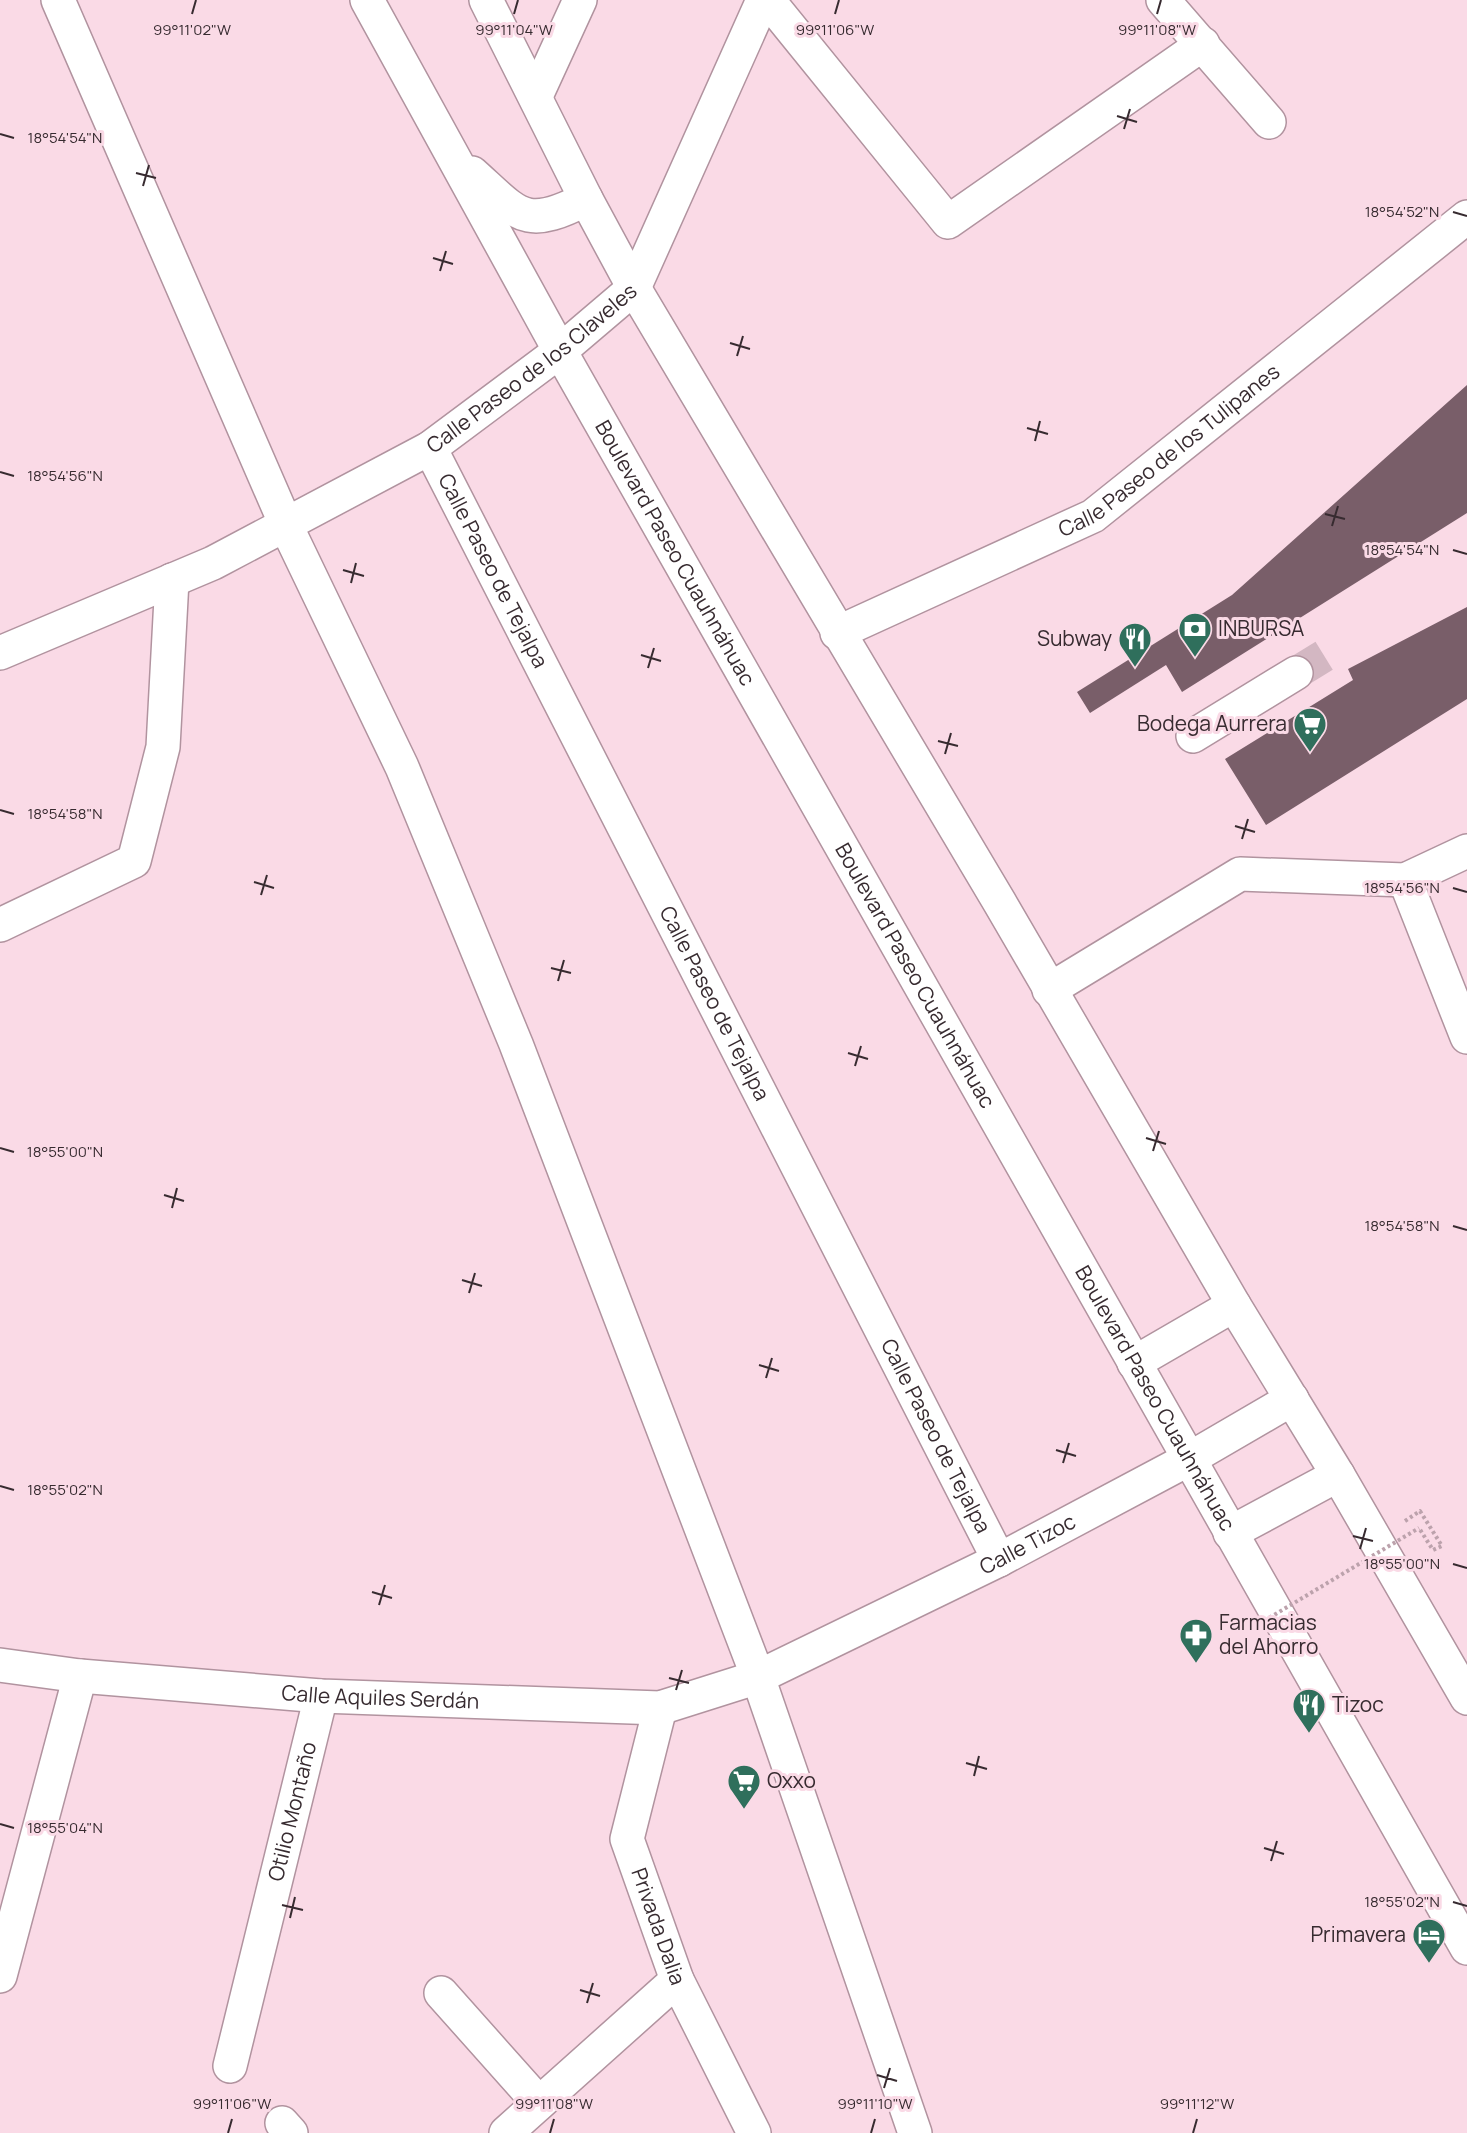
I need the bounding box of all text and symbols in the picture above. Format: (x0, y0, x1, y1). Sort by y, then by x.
text: 99°11'02"W (153, 19, 231, 40)
text: 99°11'04"W (475, 19, 553, 40)
text: 99°11'06"W (796, 19, 874, 40)
text: 99°11'08"W (1118, 19, 1196, 40)
text: 18°54'54"N (28, 127, 102, 148)
text: 18°54'52"N (1365, 201, 1439, 222)
street label: Calle Paseo de los Claveles (420, 277, 642, 459)
street label: Calle Paseo de los Tulipanes (1054, 357, 1285, 543)
street label: Boulevard Paseo Cuauhnáhuac (589, 415, 762, 690)
text: 18°54'56"N (27, 465, 103, 486)
street label: Calle Paseo de Tejalpa (432, 468, 555, 672)
text: 18°54'54"N (1365, 539, 1439, 560)
bank icon: INBURSA (1177, 611, 1213, 658)
place label: INBURSA (1218, 614, 1304, 642)
restaurant icon: Subway (1117, 621, 1153, 668)
place label: Subway (1037, 624, 1112, 652)
supermarket icon: Bodega Aurrera (1292, 706, 1328, 753)
place label: Bodega Aurrera (1137, 709, 1287, 737)
text: 18°54'58"N (27, 803, 103, 824)
street label: Boulevard Paseo Cuauhnáhuac (829, 838, 1002, 1113)
text: 18°54'56"N (1364, 877, 1440, 898)
street label: Calle Paseo de Tejalpa (654, 901, 777, 1105)
text: 18°55'00"N (27, 1141, 103, 1162)
text: 18°54'58"N (1364, 1215, 1440, 1236)
street label: Boulevard Paseo Cuauhnáhuac (1069, 1260, 1242, 1535)
street label: Calle Paseo de Tejalpa (875, 1334, 998, 1538)
text: 18°55'02"N (27, 1479, 103, 1500)
street label: Calle Tizoc (975, 1507, 1080, 1580)
text: 18°55'00"N (1364, 1553, 1440, 1574)
place label: Farmacias del Ahorro (1219, 1608, 1318, 1660)
pharmacy icon: Farmacias del Ahorro (1178, 1617, 1214, 1664)
street label: Calle Aquiles Serdán (281, 1678, 480, 1715)
restaurant icon: Tizoc (1291, 1687, 1327, 1734)
place label: Tizoc (1332, 1690, 1384, 1718)
street label: Otilio Montaño (261, 1739, 322, 1884)
supermarket icon: Oxxo (726, 1763, 762, 1810)
place label: Oxxo (767, 1766, 816, 1794)
text: 18°55'04"N (27, 1817, 103, 1838)
street label: Privada Dalia (625, 1864, 693, 1989)
text: 18°55'02"N (1364, 1891, 1440, 1912)
hotel icon: Primavera (1411, 1917, 1447, 1964)
place label: Primavera (1310, 1920, 1406, 1948)
text: 99°11'06"W (193, 2093, 271, 2114)
text: 99°11'08"W (515, 2093, 593, 2114)
text: 99°11'10"W (837, 2093, 913, 2114)
text: 99°11'12"W (1160, 2093, 1234, 2114)

